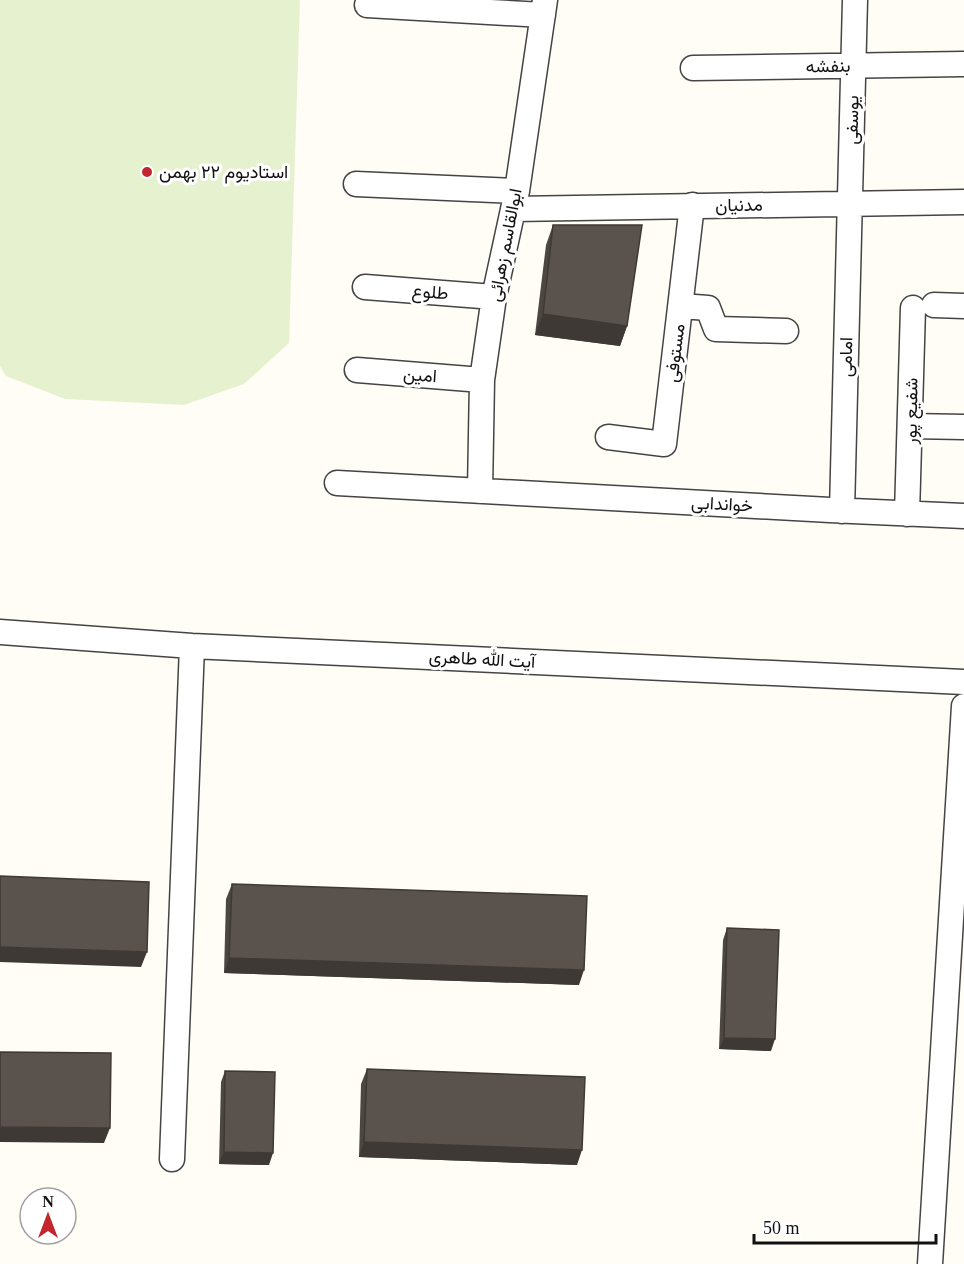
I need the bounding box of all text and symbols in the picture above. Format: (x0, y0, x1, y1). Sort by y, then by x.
street label: بنفشه (805, 56, 851, 76)
street label: یوسفی (842, 95, 863, 145)
place label: استادیوم ۲۲ بهمن (159, 162, 288, 184)
marker: استادیوم ۲۲ بهمن (140, 165, 154, 179)
street label: ابوالقاسم زهرائی (484, 187, 528, 304)
street label: مدنیان (715, 195, 763, 215)
street label: طلوع (411, 281, 449, 305)
street label: مستوفی (661, 322, 690, 384)
street label: امامی (836, 337, 857, 377)
street label: امین (402, 364, 438, 387)
street label: شفیع پور (900, 377, 924, 446)
street label: خواندابی (691, 492, 753, 517)
street label: آیت الله طاهری (428, 645, 538, 673)
north arrow (18, 1186, 78, 1246)
text: N (42, 1193, 54, 1210)
scale bar (754, 1207, 936, 1245)
text: 50 m (763, 1218, 800, 1238)

